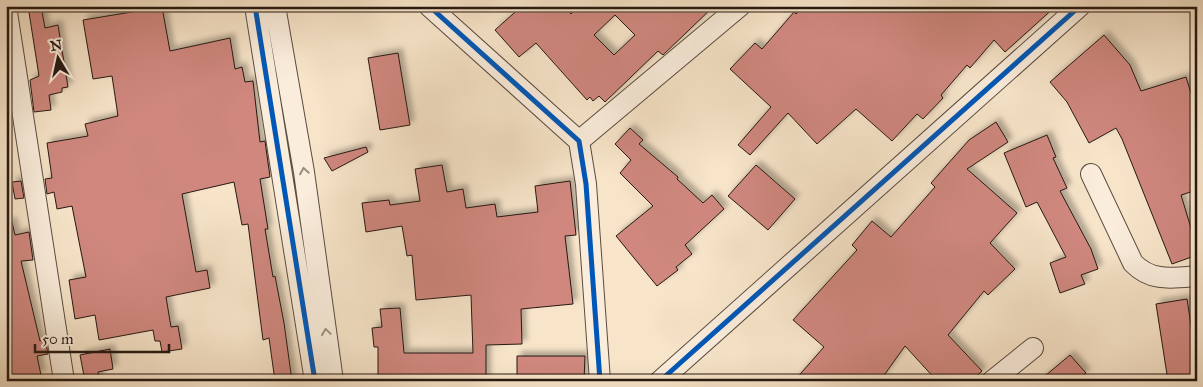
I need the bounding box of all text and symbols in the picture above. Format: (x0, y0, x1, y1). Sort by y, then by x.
north arrow (32, 32, 82, 82)
text: N (49, 36, 63, 55)
one-way arrow (299, 167, 309, 176)
scale bar (35, 322, 169, 354)
one-way arrow (321, 328, 332, 336)
text: 50 m (42, 330, 74, 348)

